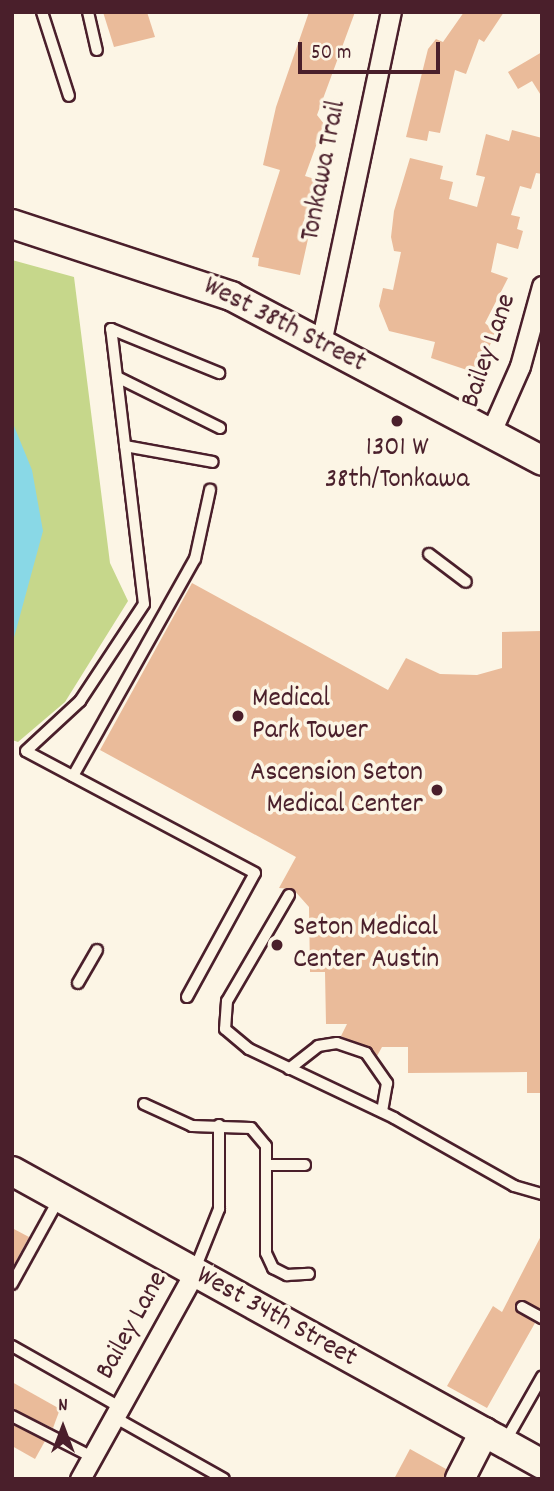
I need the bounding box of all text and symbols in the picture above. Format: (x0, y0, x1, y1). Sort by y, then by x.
scale bar (302, 28, 444, 72)
text: 50 m (311, 39, 351, 69)
street label: Tonkawa Trail (295, 98, 355, 244)
street label: West 38th Street (197, 271, 371, 381)
street label: Bailey Lane (455, 290, 525, 412)
marker: 1301 W 38th/Tonkawa (389, 413, 405, 429)
place label: 1301 W 38th/Tonkawa (325, 432, 469, 498)
place label: Medical Park Tower (252, 683, 368, 749)
marker: Medical Park Tower (230, 708, 246, 724)
place label: Ascension Seton Medical Center (250, 757, 423, 823)
marker: Ascension Seton Medical Center (429, 782, 445, 798)
place label: Seton Medical Center Austin (293, 912, 439, 978)
marker: Seton Medical Center Austin (267, 935, 287, 955)
street label: West 34th Street (190, 1260, 362, 1376)
street label: Bailey Lane (90, 1266, 176, 1386)
north arrow (28, 1393, 98, 1463)
text: N (58, 1393, 68, 1420)

